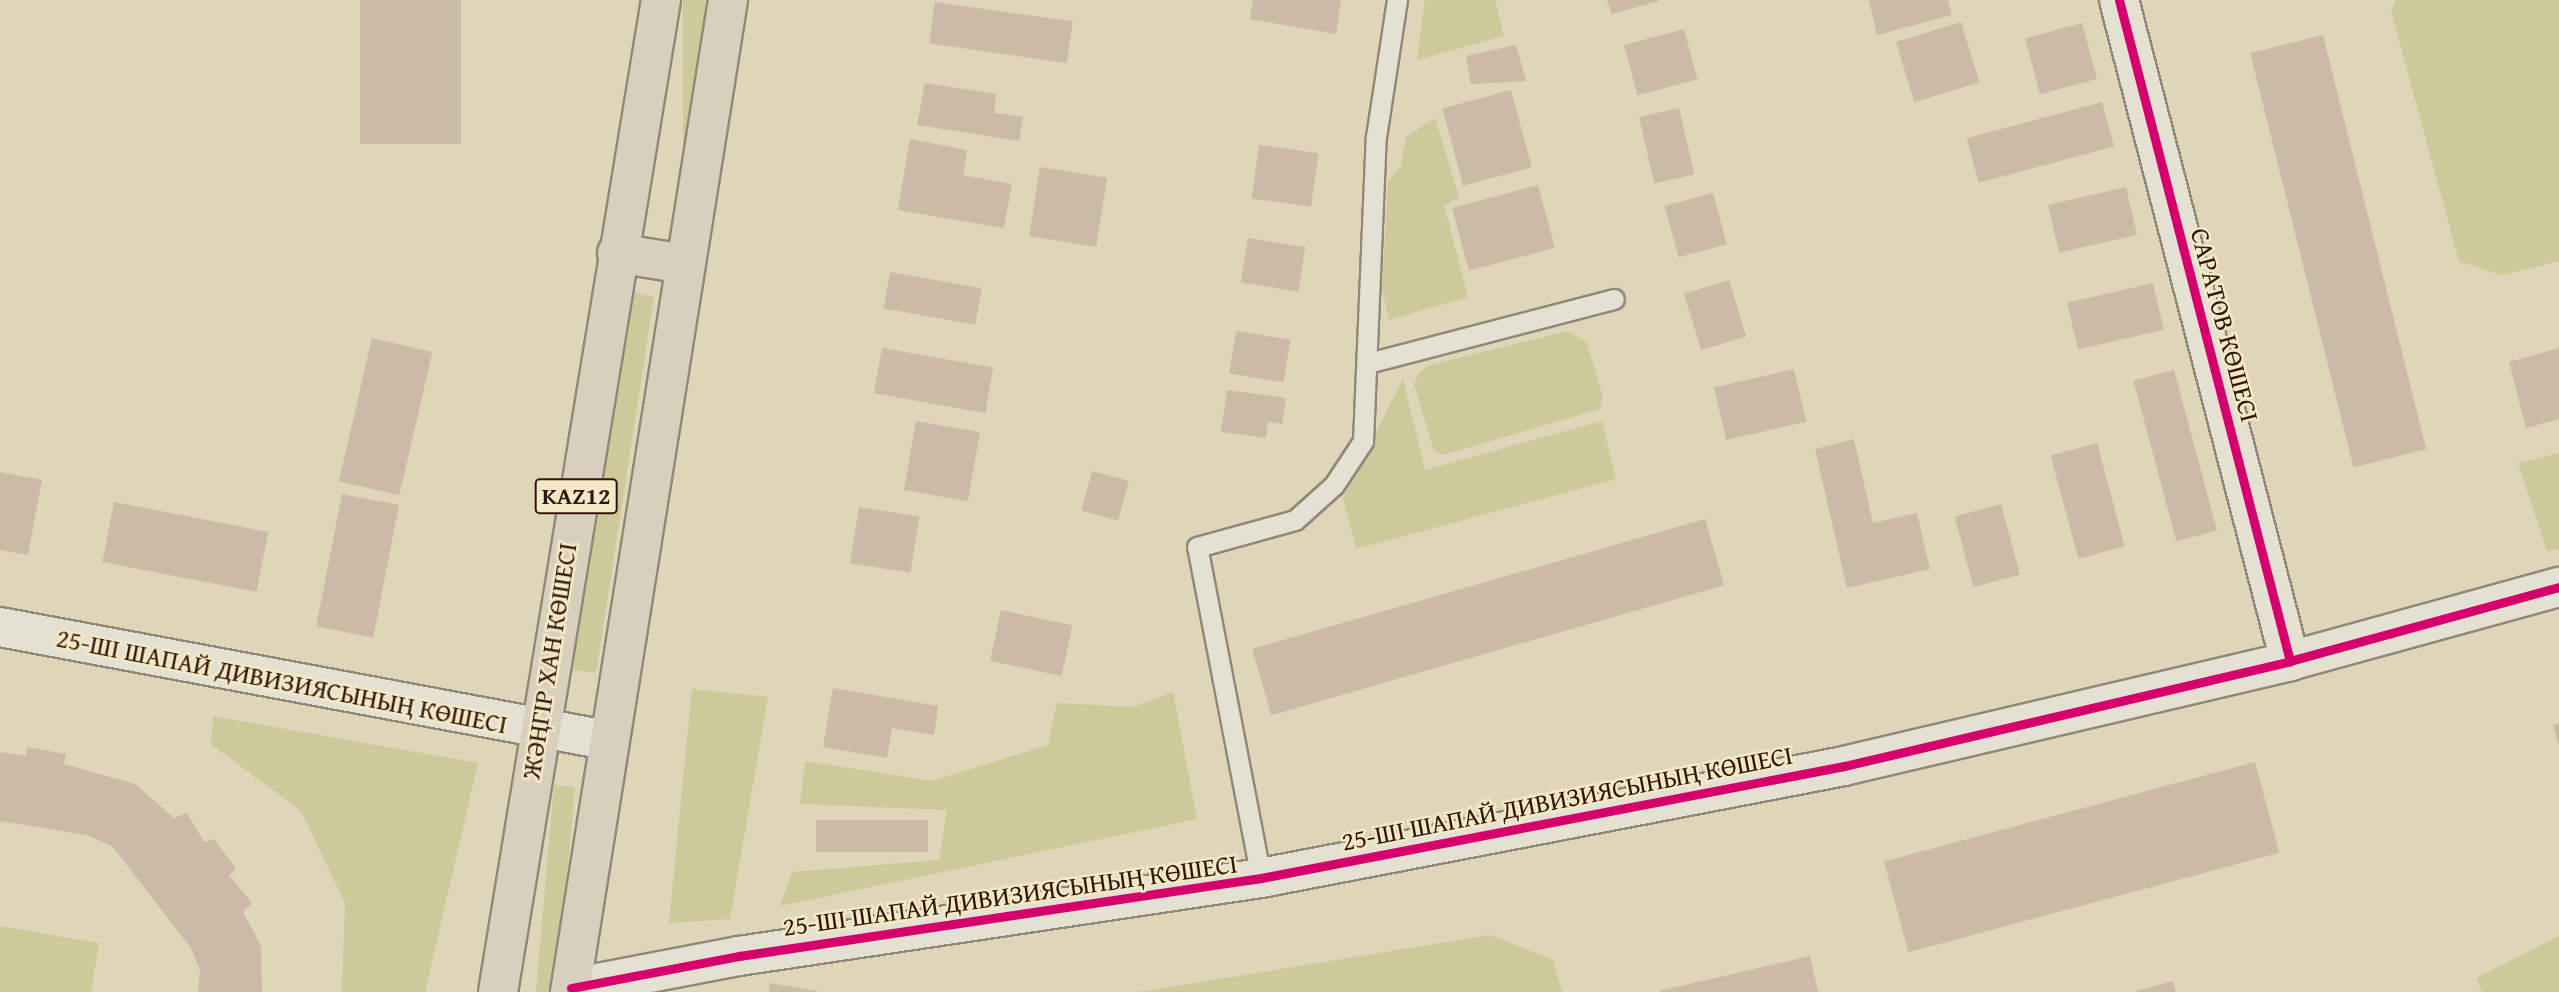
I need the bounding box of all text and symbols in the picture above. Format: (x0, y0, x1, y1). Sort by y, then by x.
street label: САРАТОВ КӨШЕСІ (2184, 225, 2266, 425)
road number: KAZ12 (534, 476, 618, 516)
street label: ЖӘҢГІР ХАН КӨШЕСІ (515, 541, 583, 781)
street label: 25-ШІ ШАПАЙ ДИВИЗИЯСЫНЫҢ КӨШЕСІ (54, 622, 510, 740)
street label: 25-ШІ ШАПАЙ ДИВИЗИЯСЫНЫҢ КӨШЕСІ (1339, 739, 1795, 857)
street label: 25-ШІ ШАПАЙ ДИВИЗИЯСЫНЫҢ КӨШЕСІ (781, 848, 1239, 942)

